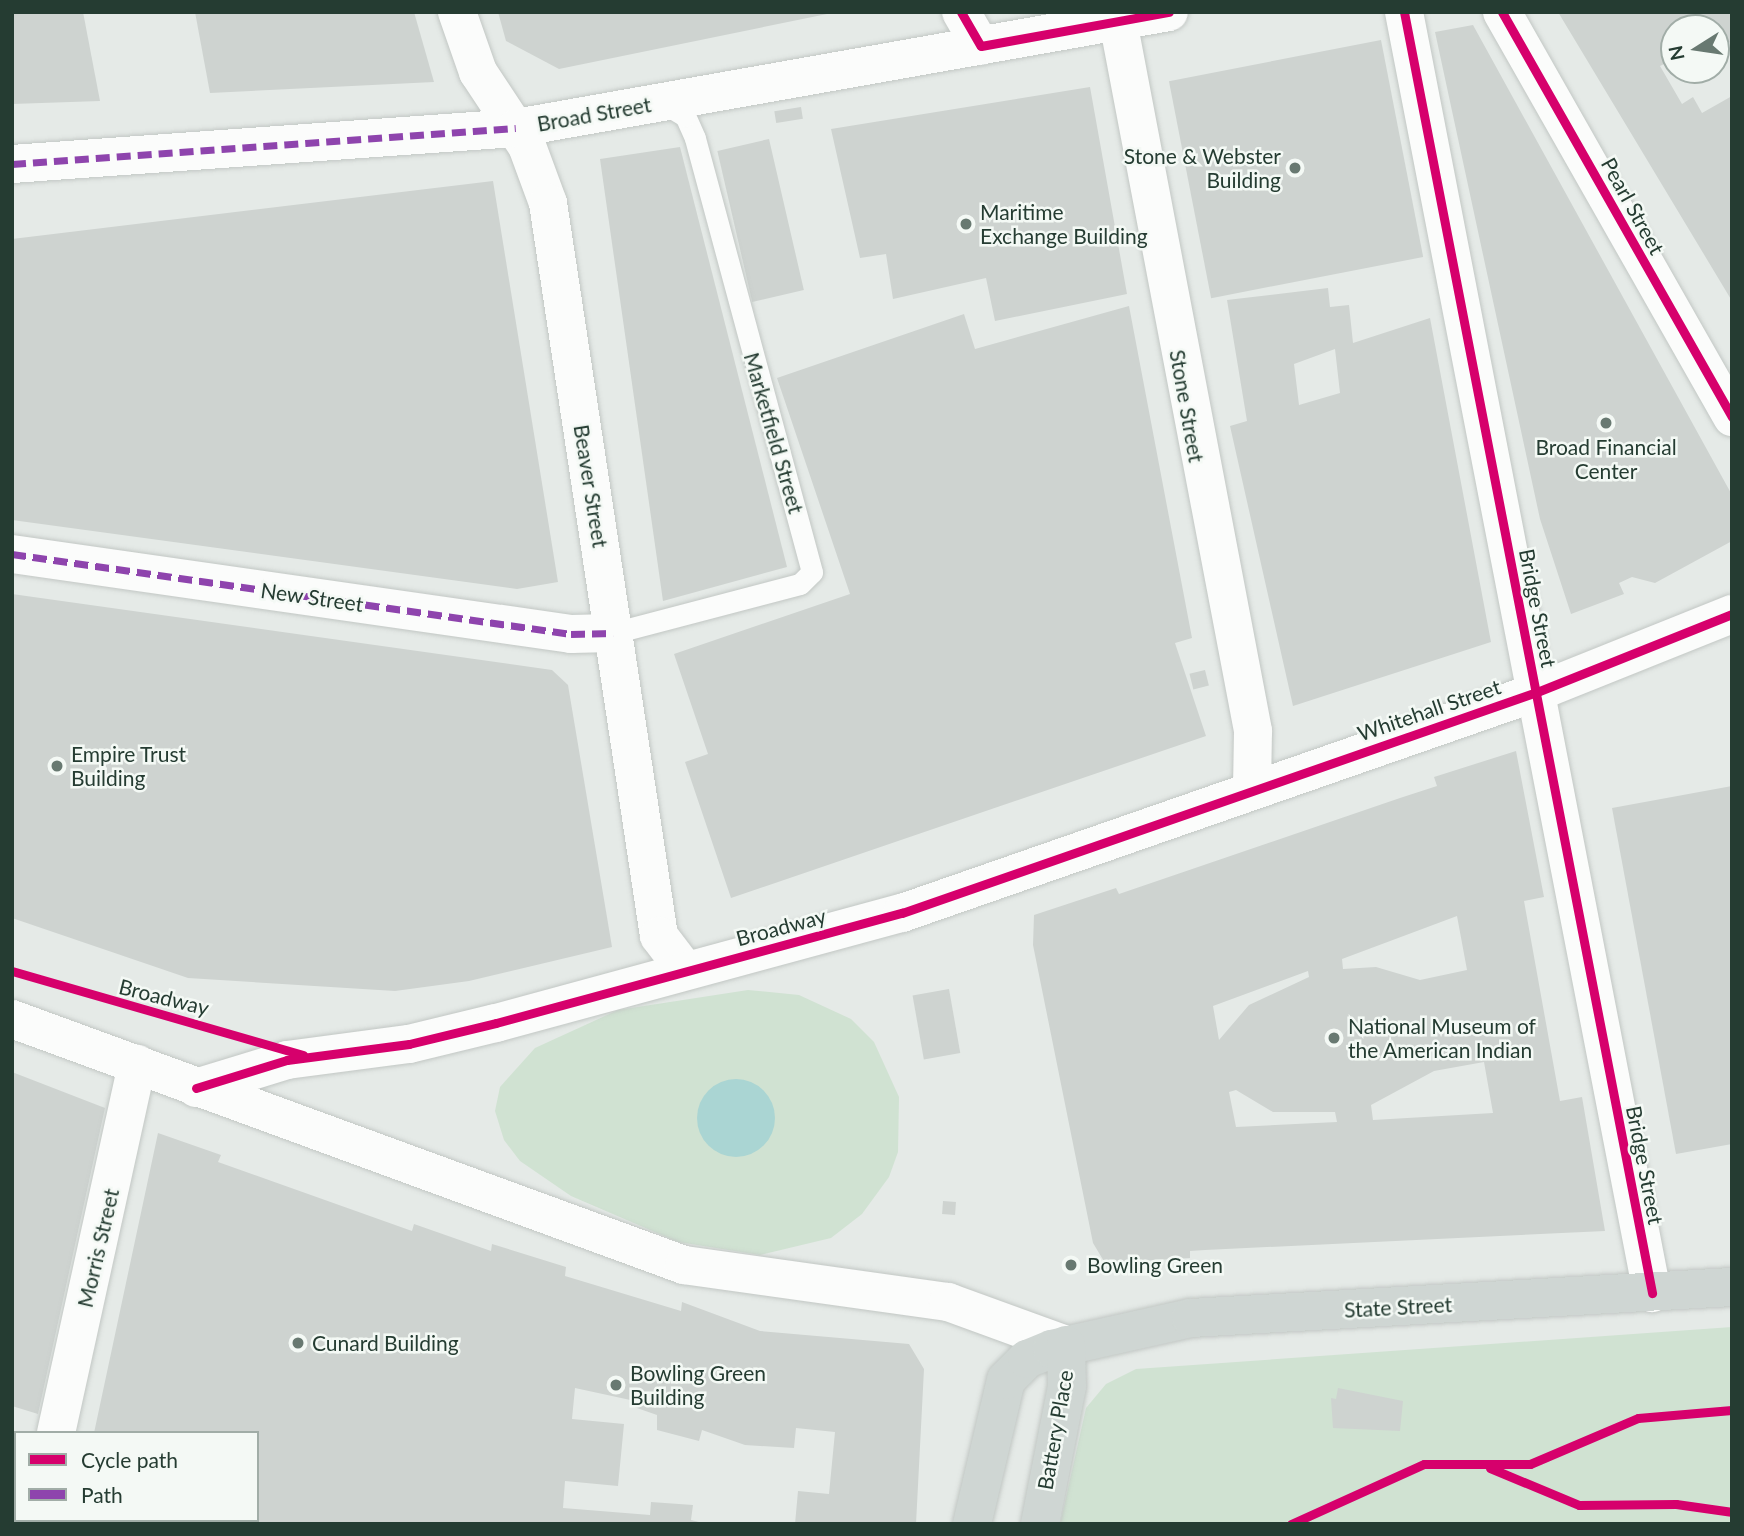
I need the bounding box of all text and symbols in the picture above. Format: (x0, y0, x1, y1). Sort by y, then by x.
north arrow (1660, 14, 1730, 84)
text: N (1663, 44, 1689, 63)
street label: Broad Street (535, 92, 653, 136)
place label: Stone & Webster Building (1123, 143, 1281, 193)
street label: Pearl Street (1596, 153, 1670, 259)
marker: Stone & Webster Building (1287, 160, 1303, 176)
place label: Maritime Exchange Building (980, 199, 1148, 249)
marker: Maritime Exchange Building (958, 216, 974, 232)
street label: Stone Street (1165, 348, 1209, 464)
street label: Marketfield Street (739, 350, 809, 516)
marker: Broad Financial Center (1598, 415, 1614, 431)
street label: Beaver Street (569, 422, 613, 550)
place label: Broad Financial Center (1535, 434, 1677, 484)
street label: Bridge Street (1514, 547, 1562, 669)
street label: New Street (259, 577, 365, 617)
street label: Whitehall Street (1354, 674, 1504, 746)
place label: Empire Trust Building (71, 741, 187, 791)
marker: Empire Trust Building (49, 758, 65, 774)
street label: Broadway (733, 903, 829, 951)
street label: Broadway (116, 974, 212, 1020)
place label: National Museum of the American Indian (1348, 1013, 1536, 1063)
marker: National Museum of the American Indian (1326, 1030, 1342, 1046)
street label: Bridge Street (1621, 1104, 1669, 1226)
street label: Morris Street (72, 1186, 124, 1310)
place label: Bowling Green (1087, 1252, 1223, 1278)
marker: Bowling Green (1061, 1255, 1081, 1275)
street label: State Street (1343, 1292, 1453, 1322)
place label: Cunard Building (312, 1330, 459, 1356)
marker: Cunard Building (290, 1335, 306, 1351)
place label: Bowling Green Building (630, 1360, 766, 1410)
street label: Battery Place (1032, 1368, 1078, 1492)
marker: Bowling Green Building (608, 1377, 624, 1393)
legend (14, 1431, 259, 1522)
text: Cycle path (81, 1447, 178, 1472)
text: Path (81, 1482, 123, 1507)

